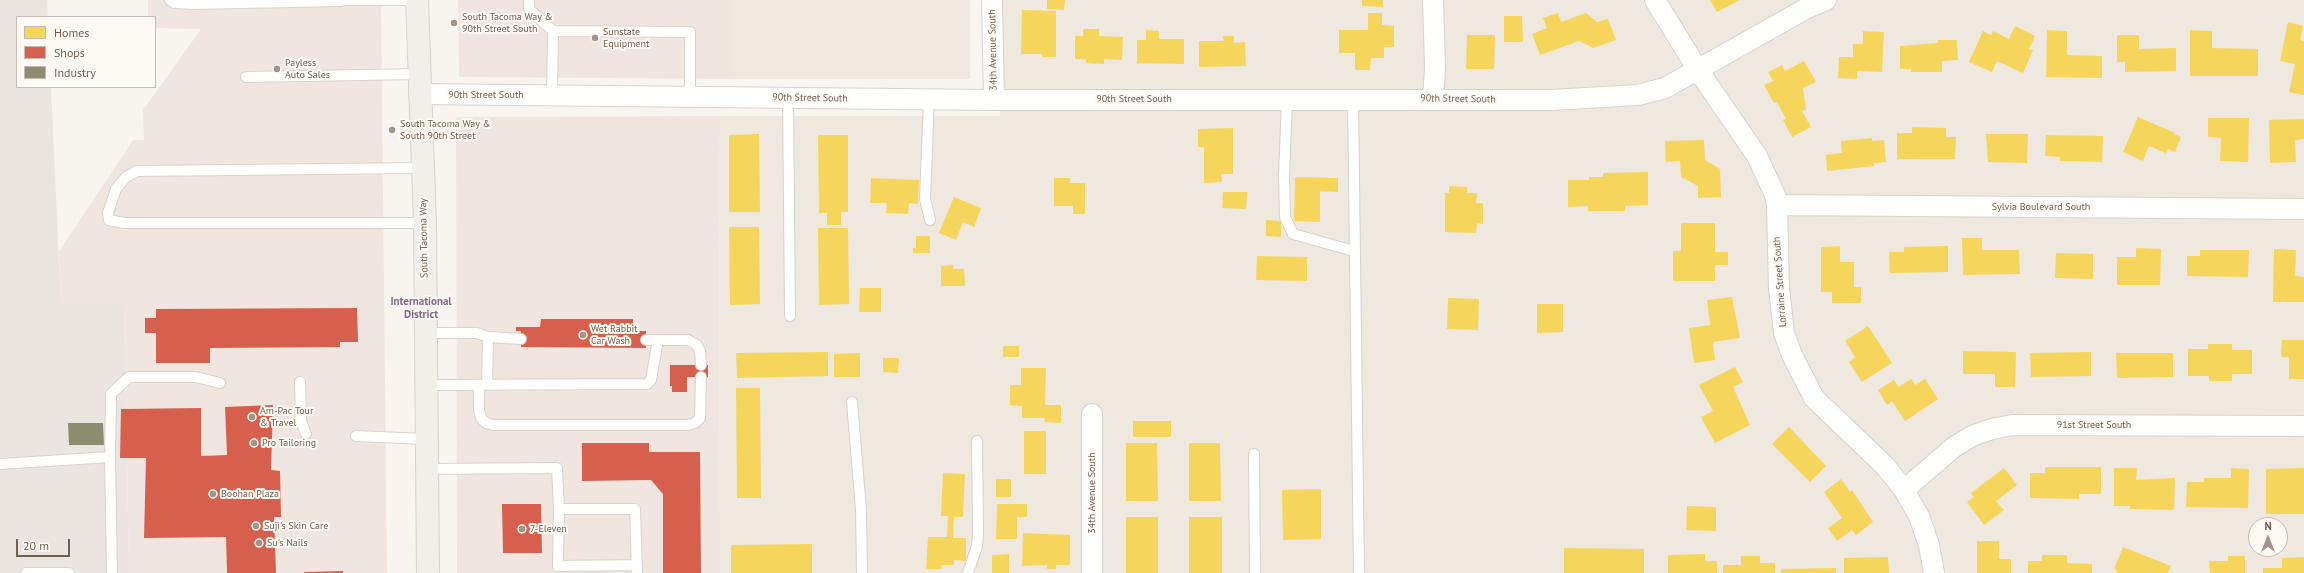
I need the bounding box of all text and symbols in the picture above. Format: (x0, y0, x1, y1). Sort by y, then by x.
street label: 34th Avenue South (986, 9, 1000, 91)
place label: South Tacoma Way & 90th Street South (462, 11, 553, 34)
legend (16, 16, 156, 88)
marker: South Tacoma Way & 90th Street South (449, 18, 459, 28)
text: Homes (54, 25, 89, 40)
place label: Sunstate Equipment (603, 26, 649, 50)
marker: Sunstate Equipment (590, 33, 600, 43)
text: Shops (54, 45, 85, 60)
place label: Payless Auto Sales (285, 57, 330, 80)
marker: Payless Auto Sales (272, 64, 282, 74)
text: Industry (54, 65, 96, 80)
street label: 90th Street South (448, 89, 524, 101)
street label: 90th Street South (772, 91, 848, 105)
street label: 90th Street South (1420, 92, 1496, 106)
street label: 90th Street South (1096, 93, 1172, 105)
place label: South Tacoma Way & South 90th Street (400, 118, 491, 142)
marker: South Tacoma Way & South 90th Street (387, 125, 397, 135)
street label: South Tacoma Way (417, 198, 431, 278)
street label: Sylvia Boulevard South (1992, 201, 2090, 213)
street label: Lorraine Street South (1771, 236, 1789, 328)
district label: International District (390, 295, 452, 321)
place label: Wet Rabbit Car Wash (591, 323, 638, 346)
marker: Wet Rabbit Car Wash (578, 330, 588, 340)
place label: Am-Pac Tour & Travel (260, 405, 313, 428)
marker: Am-Pac Tour & Travel (247, 412, 257, 422)
street label: 91st Street South (2057, 419, 2131, 431)
place label: Pro Tailoring (262, 437, 316, 449)
marker: Pro Tailoring (249, 438, 259, 448)
street label: 34th Avenue South (1086, 452, 1098, 534)
place label: Boohan Plaza (221, 488, 279, 500)
marker: Boohan Plaza (208, 489, 218, 499)
north arrow (2248, 517, 2288, 557)
text: N (2264, 519, 2272, 533)
place label: Suji's Skin Care (264, 520, 328, 532)
marker: Suji's Skin Care (251, 521, 261, 531)
place label: 7-Eleven (530, 523, 567, 535)
marker: 7-Eleven (517, 524, 527, 534)
scale bar (18, 531, 72, 557)
place label: Su's Nails (267, 537, 308, 549)
text: 20 m (23, 538, 49, 553)
marker: Su's Nails (254, 538, 264, 548)

